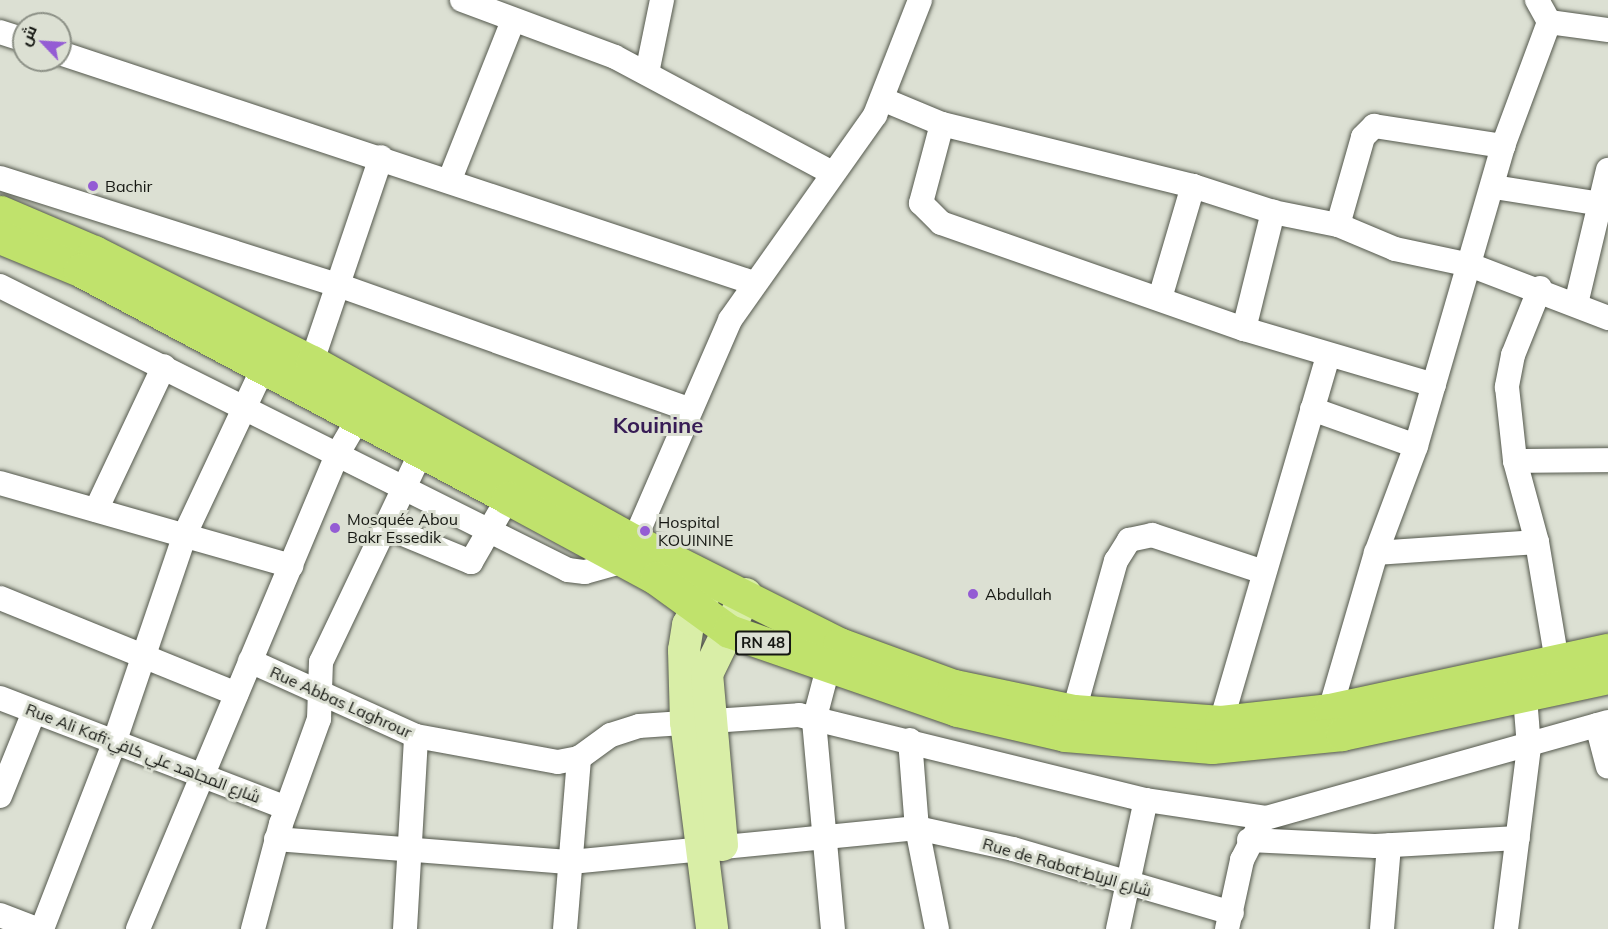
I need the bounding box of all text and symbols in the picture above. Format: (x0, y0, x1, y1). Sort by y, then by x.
north arrow (12, 12, 72, 72)
text: ش (14, 22, 41, 49)
place label: Bachir (105, 176, 152, 196)
marker: Bachir (86, 179, 100, 193)
district label: Kouinine (613, 413, 703, 439)
place label: Mosquée Abou Bakr Essedik (347, 509, 458, 547)
place label: Hospital KOUININE (658, 512, 733, 550)
marker: Mosquée Abou Bakr Essedik (328, 521, 342, 535)
marker: Hospital KOUININE (636, 522, 654, 540)
place label: Abdullah (985, 584, 1052, 604)
marker: Abdullah (966, 587, 980, 601)
road number: RN 48 (734, 631, 792, 655)
street label: Rue Abbas Laghrour (267, 662, 415, 742)
street label: Rue Ali Kafi;شارع المجاهد علي كافي (23, 699, 263, 807)
street label: Rue de Rabat;شارع الرباط (980, 834, 1154, 900)

